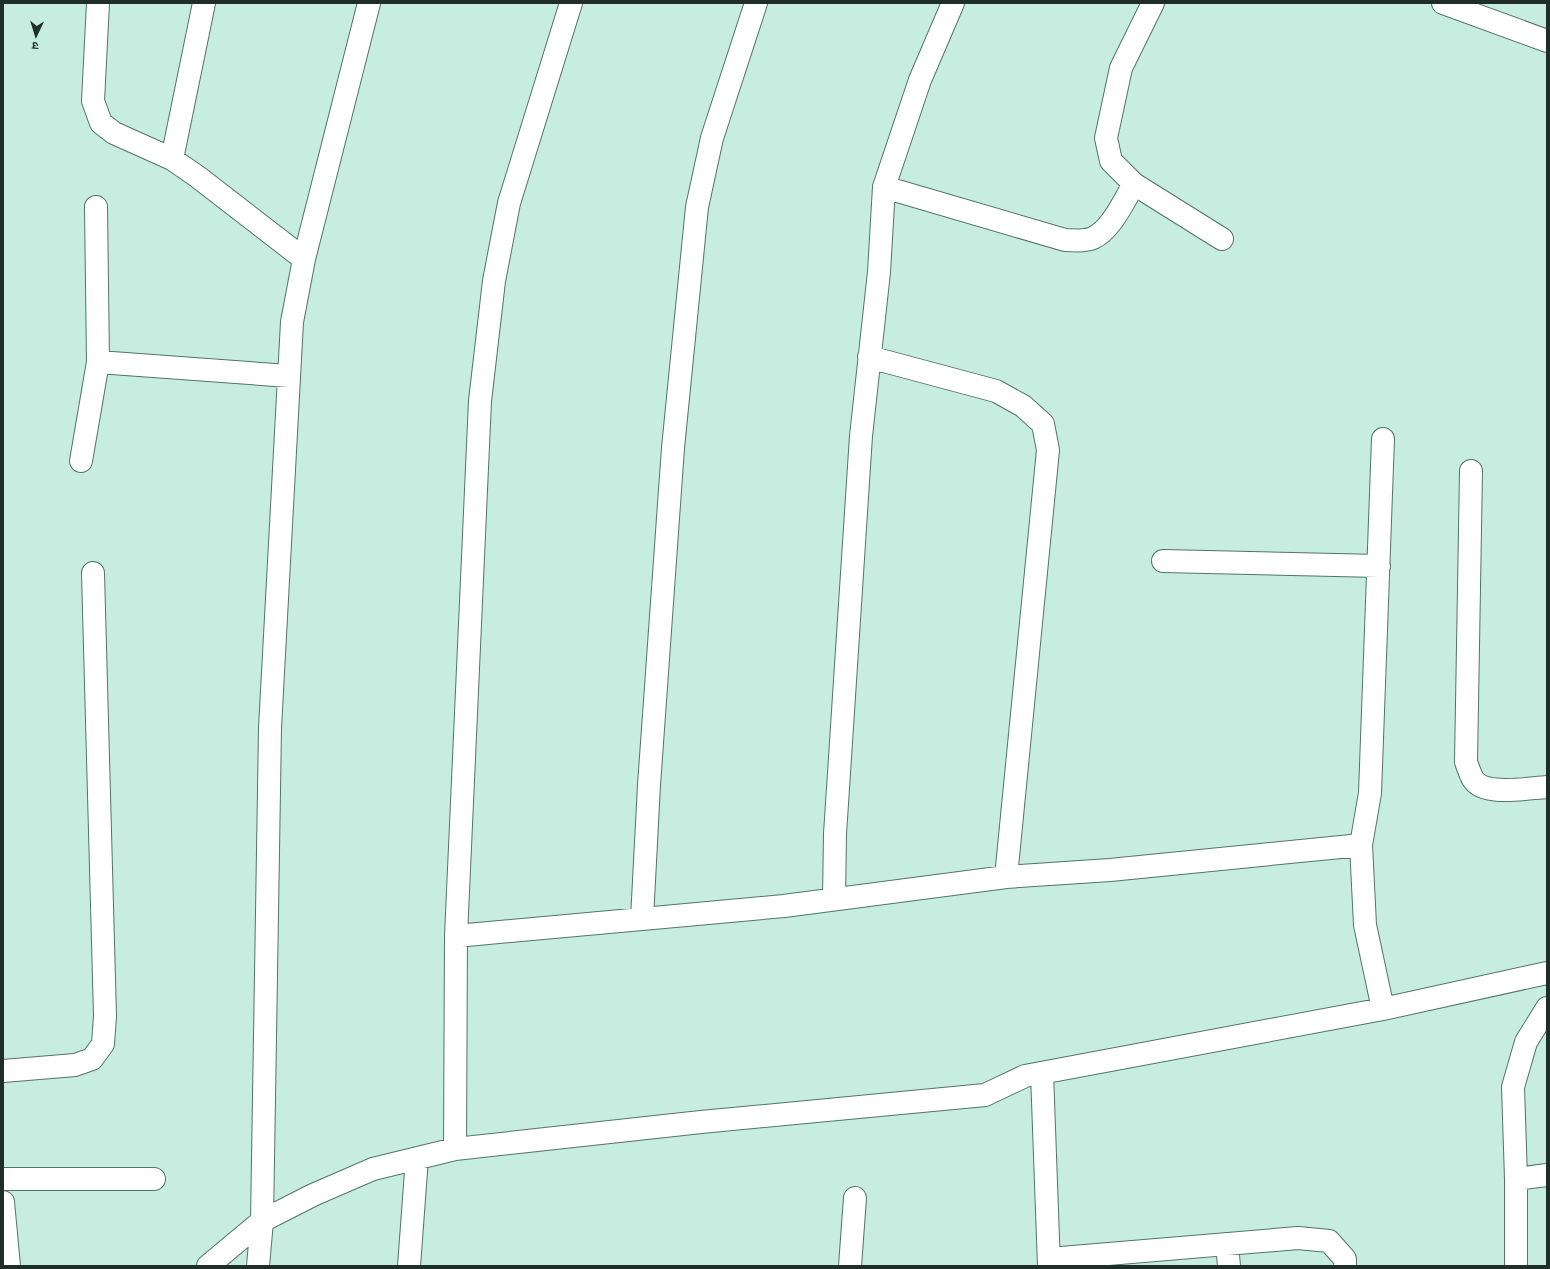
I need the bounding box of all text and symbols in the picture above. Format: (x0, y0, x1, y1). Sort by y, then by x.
north arrow (16, 16, 56, 56)
text: उ (31, 39, 39, 54)

